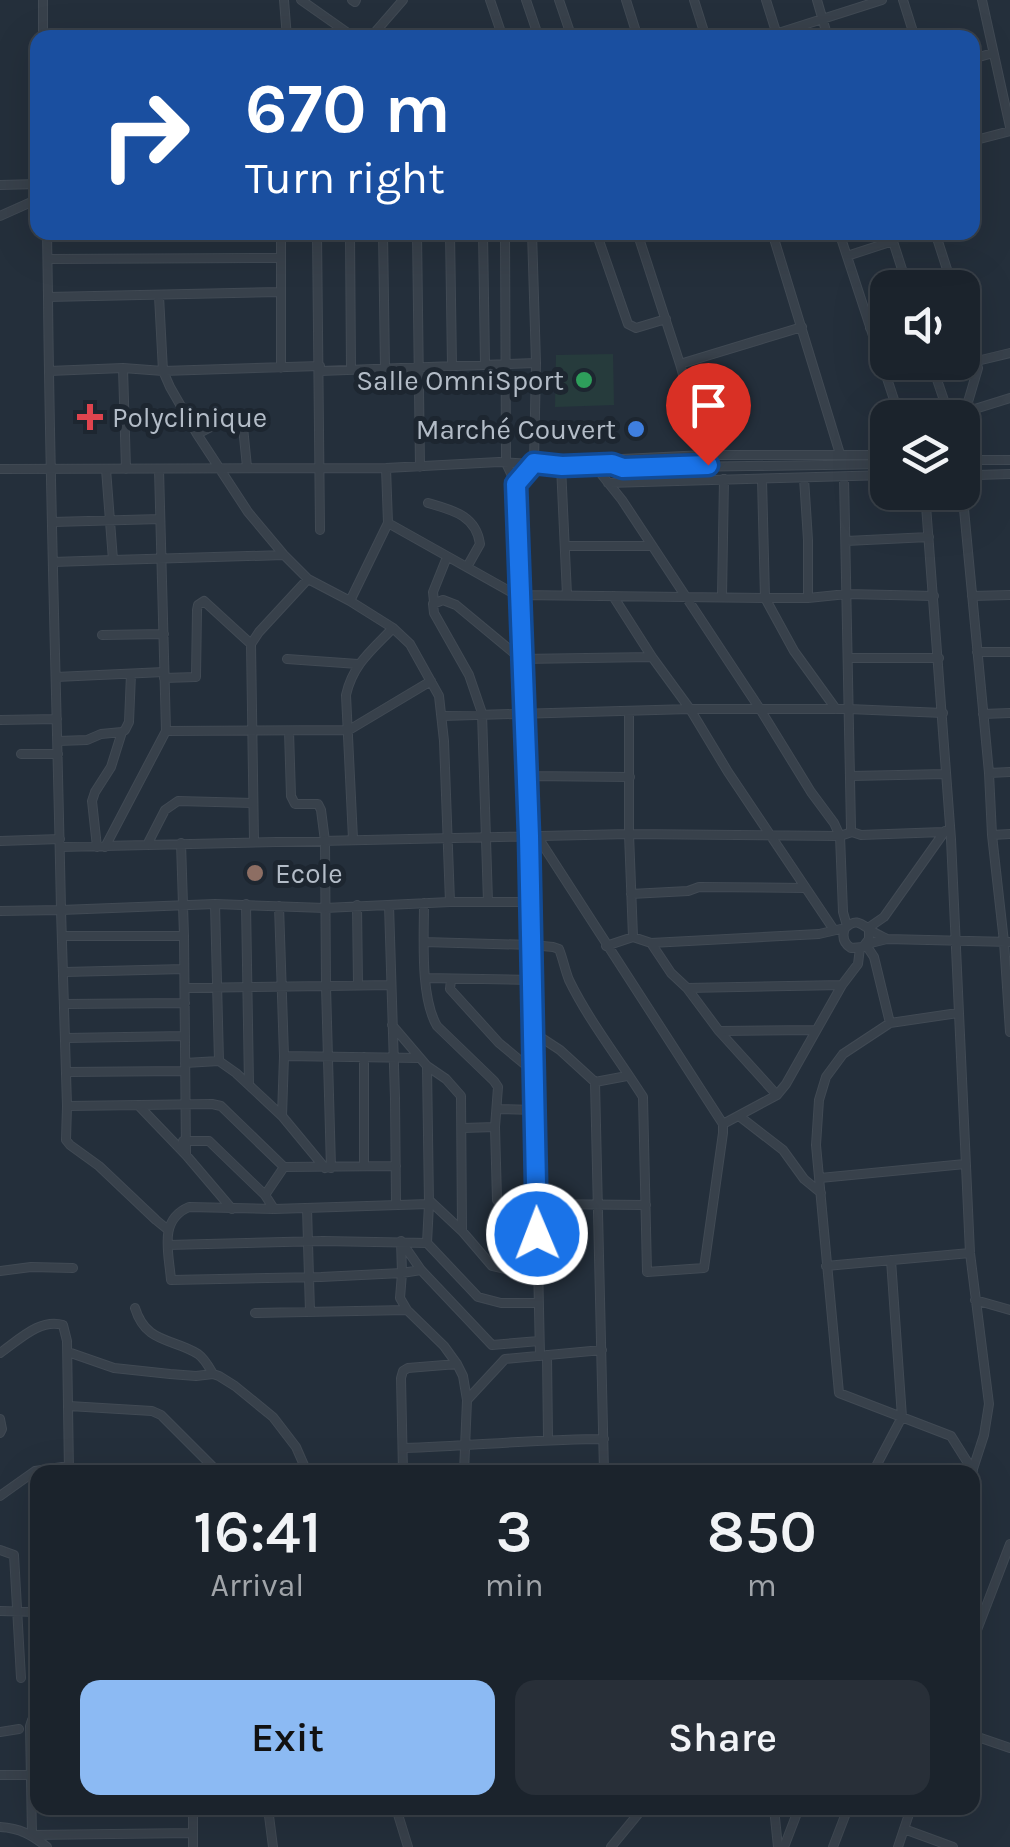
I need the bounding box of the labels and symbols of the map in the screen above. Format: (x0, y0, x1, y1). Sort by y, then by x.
pin (666, 363, 751, 466)
place label: Salle OmniSport (356, 364, 564, 397)
marker: Salle OmniSport (573, 369, 595, 391)
place label: Polyclinique (112, 401, 267, 434)
marker: Polyclinique (77, 404, 103, 430)
place label: Marché Couvert (416, 413, 616, 446)
marker: Marché Couvert (625, 418, 647, 440)
place label: Ecole (275, 857, 343, 890)
marker: Ecole (244, 862, 266, 884)
position arrow (485, 1182, 589, 1286)

